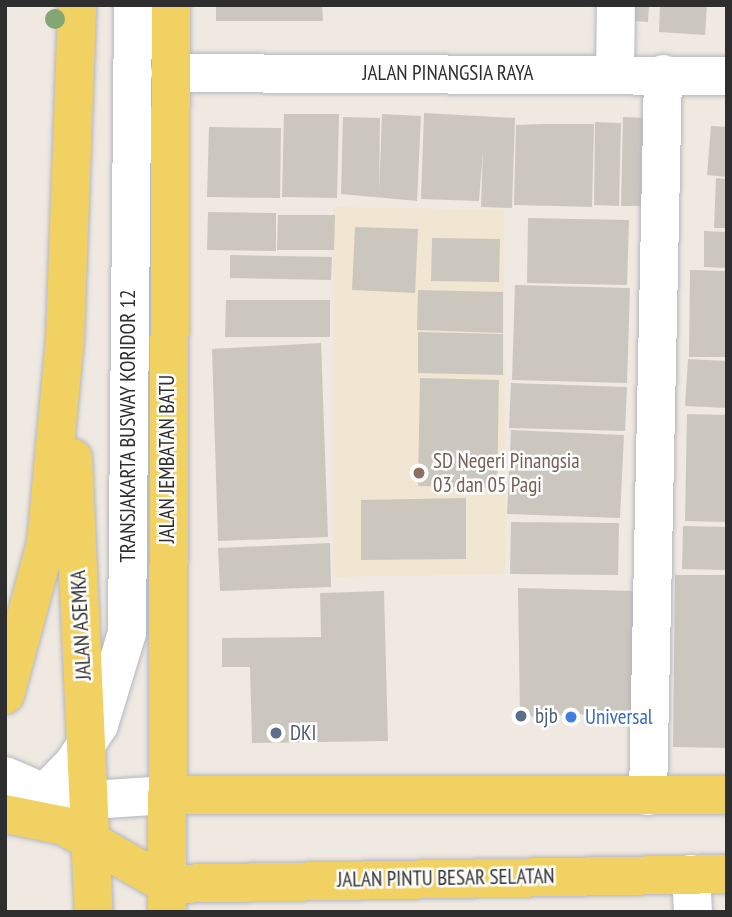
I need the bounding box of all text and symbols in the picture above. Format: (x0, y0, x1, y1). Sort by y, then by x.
street label: JALAN PINANGSIA RAYA (362, 60, 534, 86)
street label: TRANSJAKARTA BUSWAY KORIDOR 12 (115, 289, 141, 563)
street label: JALAN JEMBATAN BATU (154, 375, 180, 543)
place label: SD Negeri Pinangsia 03 dan 05 Pagi (433, 448, 580, 498)
marker: SD Negeri Pinangsia 03 dan 05 Pagi (411, 465, 427, 481)
street label: JALAN ASEMKA (66, 569, 96, 681)
place label: bjb (535, 703, 558, 729)
place label: Universal (585, 704, 653, 730)
marker: bjb (513, 708, 529, 724)
marker: Universal (563, 709, 579, 725)
place label: DKI (290, 720, 316, 746)
marker: DKI (268, 725, 284, 741)
street label: JALAN PINTU BESAR SELATAN (337, 864, 555, 892)

